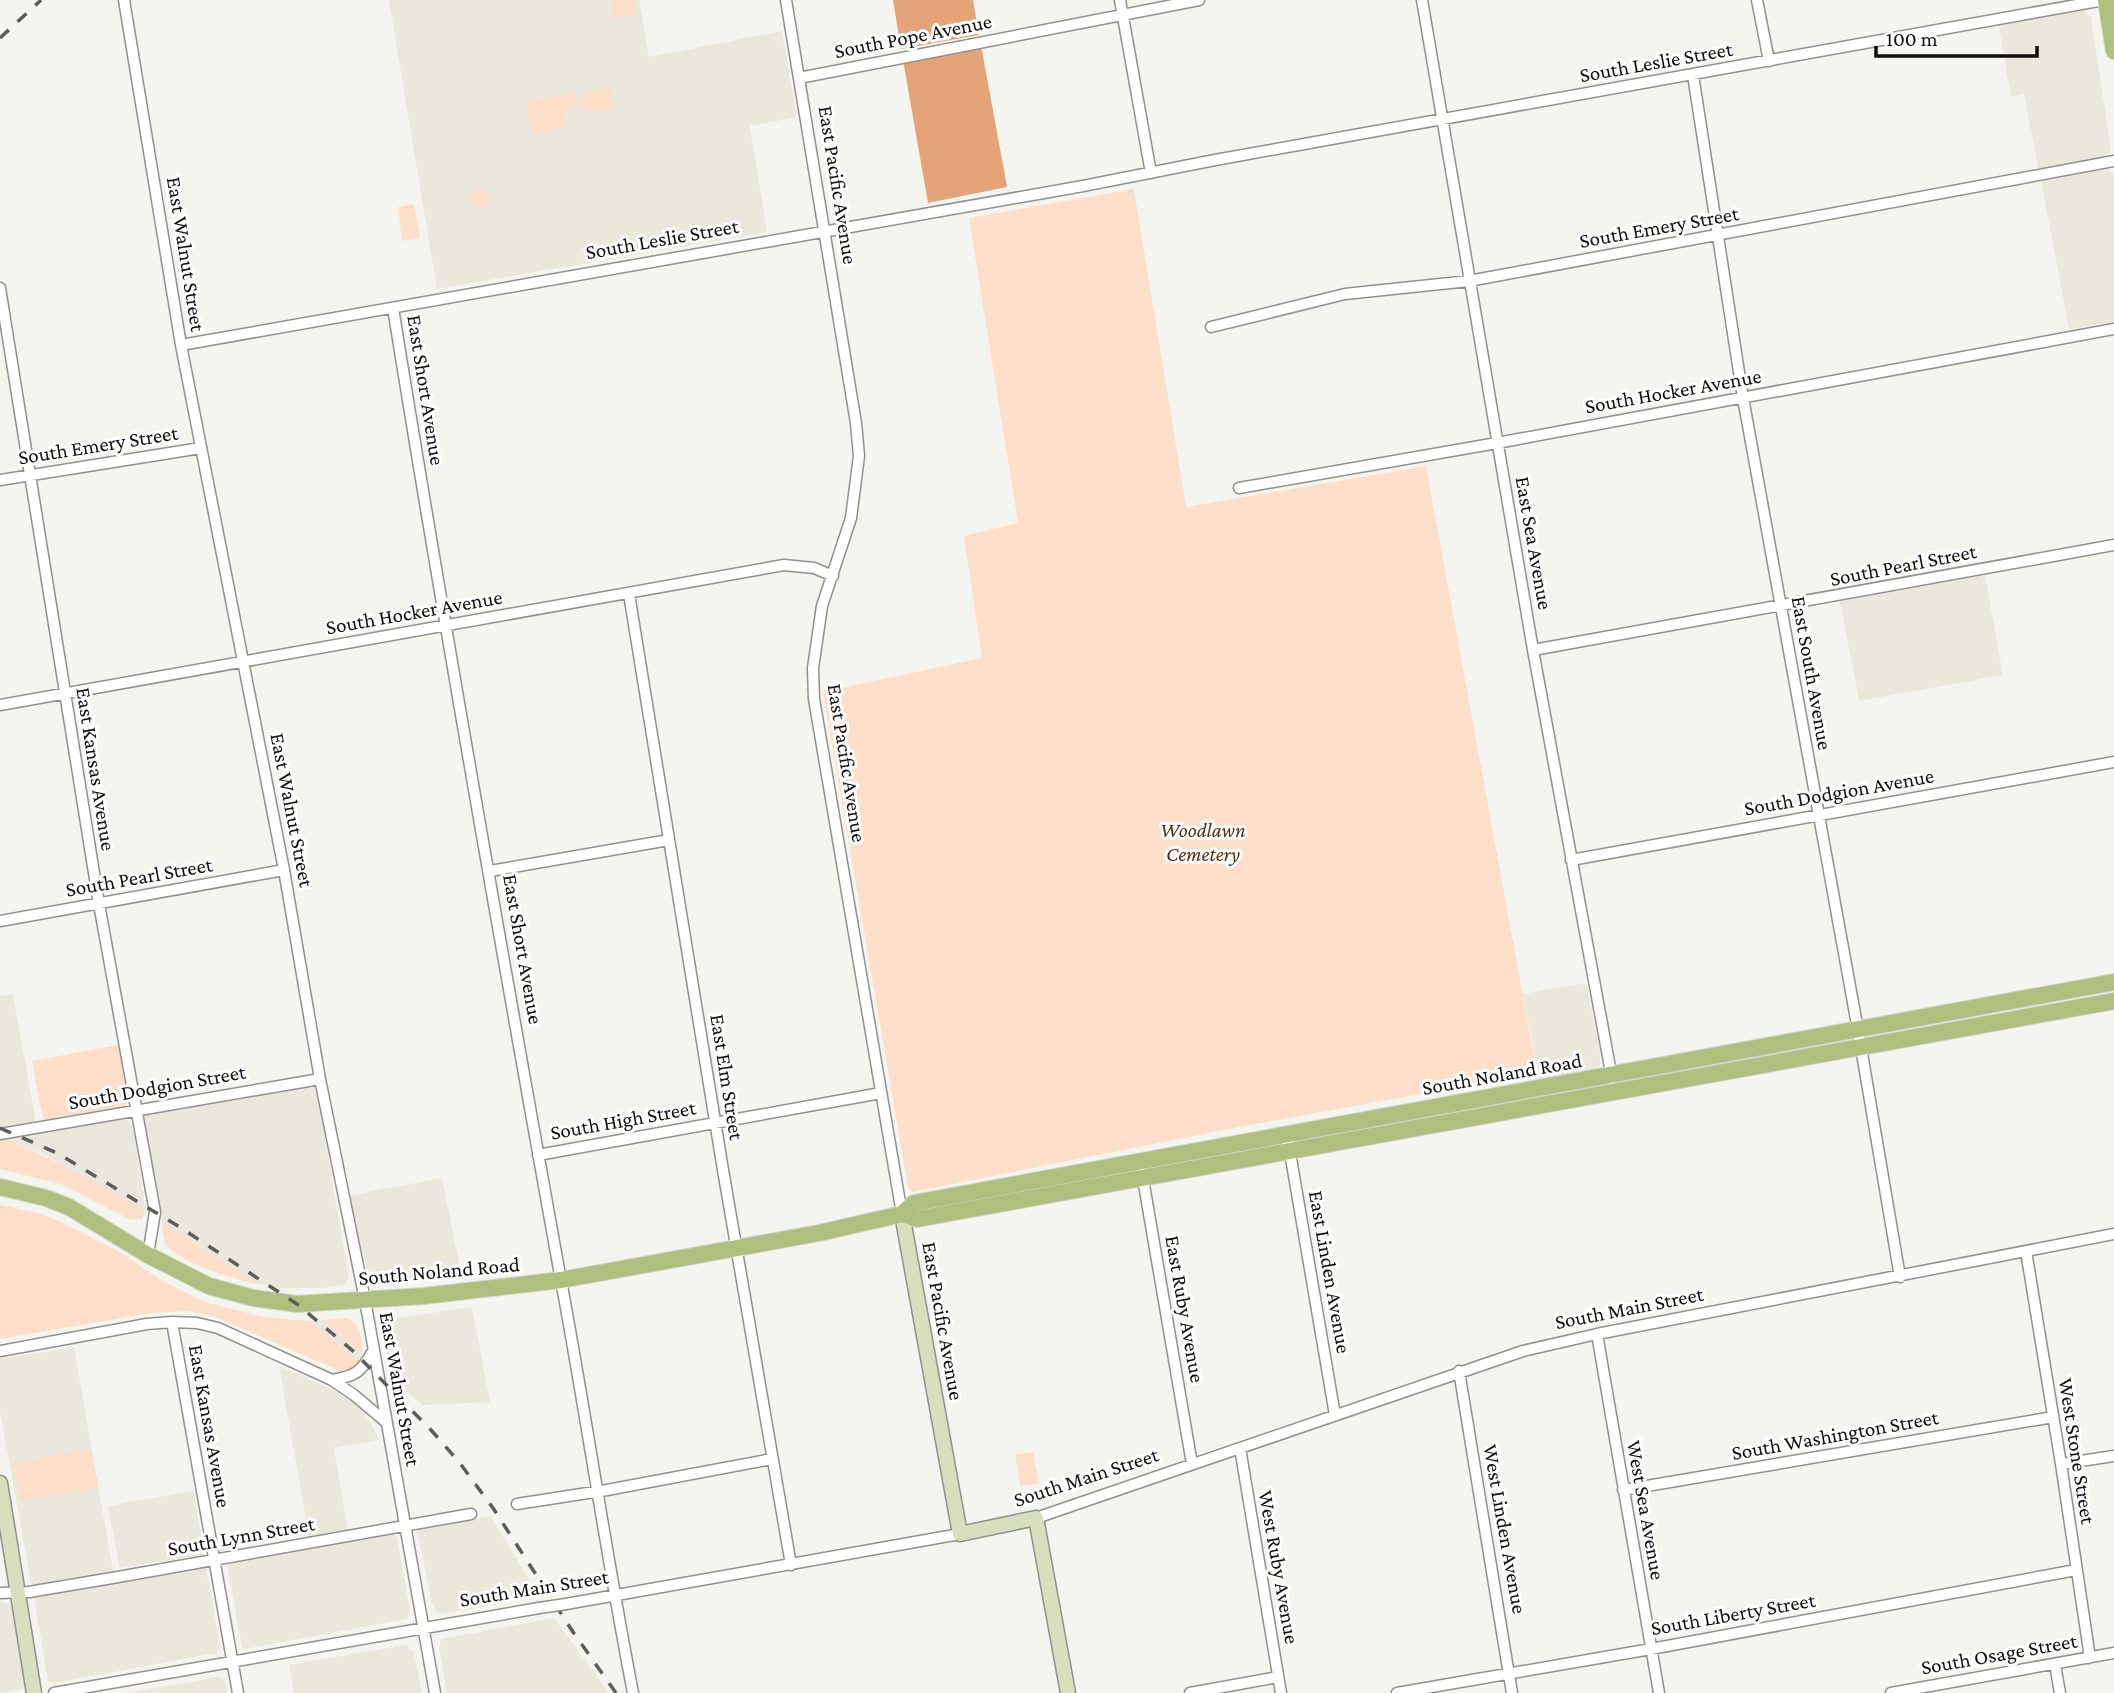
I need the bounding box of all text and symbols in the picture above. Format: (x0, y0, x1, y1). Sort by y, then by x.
street label: South Pope Avenue (832, 9, 994, 63)
scale bar (1876, 14, 2037, 58)
text: 100 m (1886, 27, 1938, 51)
street label: South Leslie Street (1578, 37, 1735, 87)
street label: East Pacific Avenue (814, 104, 862, 266)
street label: East Walnut Street (162, 175, 210, 334)
street label: South Emery Street (1577, 201, 1742, 253)
street label: South Leslie Street (584, 214, 741, 264)
street label: East Short Avenue (402, 313, 450, 467)
street label: South Hocker Avenue (1583, 364, 1763, 418)
street label: South Emery Street (16, 420, 181, 469)
street label: East Sea Avenue (1510, 475, 1558, 611)
street label: South Pearl Street (1828, 539, 1979, 591)
street label: South Hocker Avenue (324, 585, 504, 639)
street label: East South Avenue (1787, 594, 1837, 752)
street label: East Pacific Avenue (823, 682, 871, 844)
street label: East Kansas Avenue (71, 686, 121, 852)
street label: East Walnut Street (265, 731, 319, 890)
street label: South Dodgion Avenue (1742, 763, 1936, 821)
park label: Woodlawn Cemetery (1160, 818, 1246, 866)
street label: South Pearl Street (64, 852, 215, 902)
street label: East Short Avenue (498, 872, 548, 1026)
street label: East Elm Street (705, 1012, 749, 1143)
street label: South Noland Road (1420, 1048, 1584, 1100)
street label: South Dodgion Street (67, 1059, 248, 1114)
street label: South High Street (548, 1095, 699, 1145)
street label: East Linden Avenue (1304, 1189, 1356, 1355)
street label: East Ruby Avenue (1160, 1234, 1210, 1384)
street label: East Pacific Avenue (917, 1240, 969, 1402)
street label: South Noland Road (357, 1252, 521, 1290)
street label: South Main Street (1553, 1282, 1706, 1334)
street label: East Walnut Street (375, 1310, 426, 1469)
street label: East Kansas Avenue (184, 1343, 236, 1509)
street label: West Stone Street (2054, 1376, 2101, 1527)
street label: South Washington Street (1730, 1405, 1941, 1465)
street label: West Sea Avenue (1622, 1438, 1670, 1582)
street label: South Main Street (1011, 1442, 1162, 1512)
street label: West Linden Avenue (1478, 1443, 1532, 1615)
street label: West Ruby Avenue (1254, 1488, 1304, 1646)
street label: South Lynn Street (166, 1511, 317, 1561)
street label: South Main Street (458, 1564, 611, 1612)
street label: South Liberty Street (1649, 1588, 1818, 1640)
street label: South Osage Street (1919, 1628, 2080, 1680)

